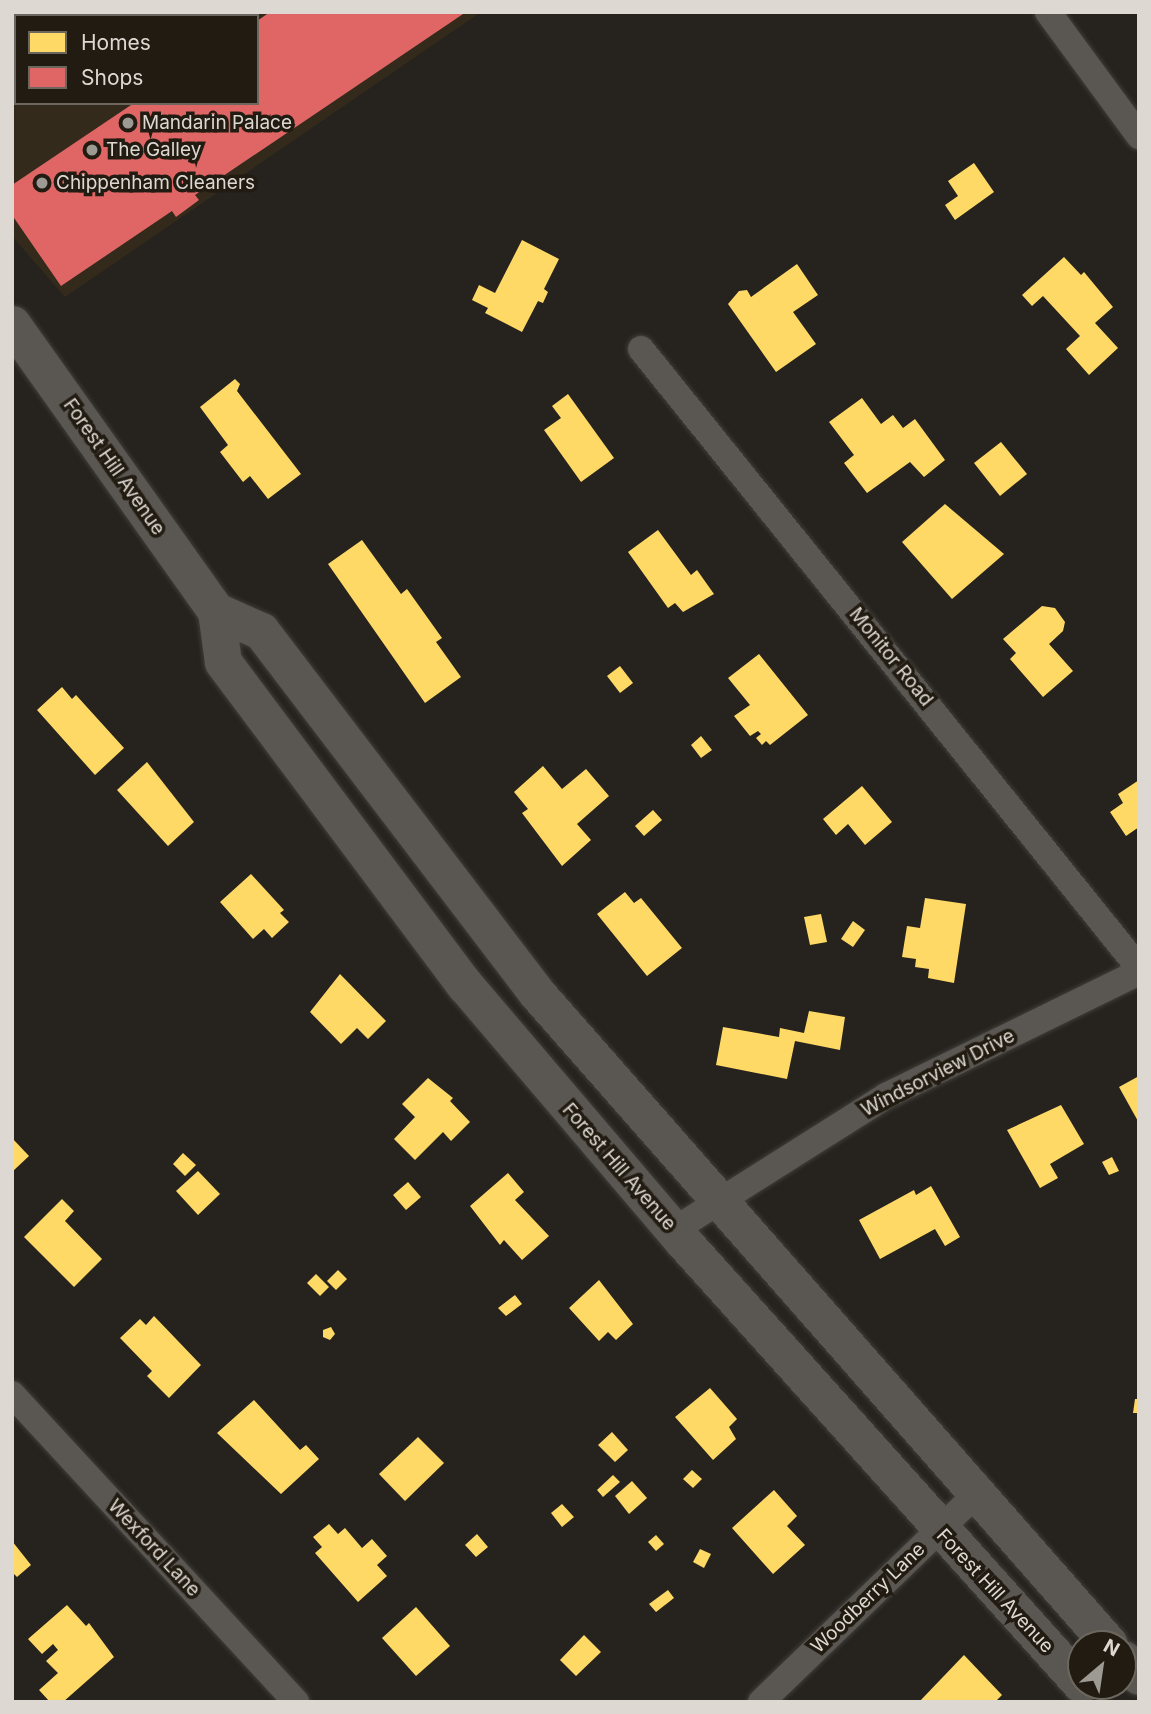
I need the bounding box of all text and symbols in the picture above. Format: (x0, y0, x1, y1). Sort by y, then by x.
legend (14, 14, 259, 105)
text: Homes (81, 30, 151, 55)
text: Shops (81, 65, 143, 90)
place label: Mandarin Palace (142, 112, 292, 134)
marker: Mandarin Palace (120, 115, 136, 131)
place label: The Galley (106, 139, 201, 161)
marker: The Galley (84, 142, 100, 158)
place label: Chippenham Cleaners (56, 172, 255, 194)
marker: Chippenham Cleaners (34, 175, 50, 191)
street label: Forest Hill Avenue (58, 394, 170, 540)
street label: Monitor Road (844, 603, 938, 711)
street label: Windsorview Drive (857, 1024, 1019, 1122)
street label: Forest Hill Avenue (557, 1099, 681, 1235)
street label: Wexford Lane (103, 1495, 205, 1601)
street label: Forest Hill Avenue (932, 1524, 1058, 1658)
street label: Woodberry Lane (806, 1538, 930, 1658)
north arrow (1067, 1630, 1137, 1700)
text: N (1100, 1634, 1123, 1662)

